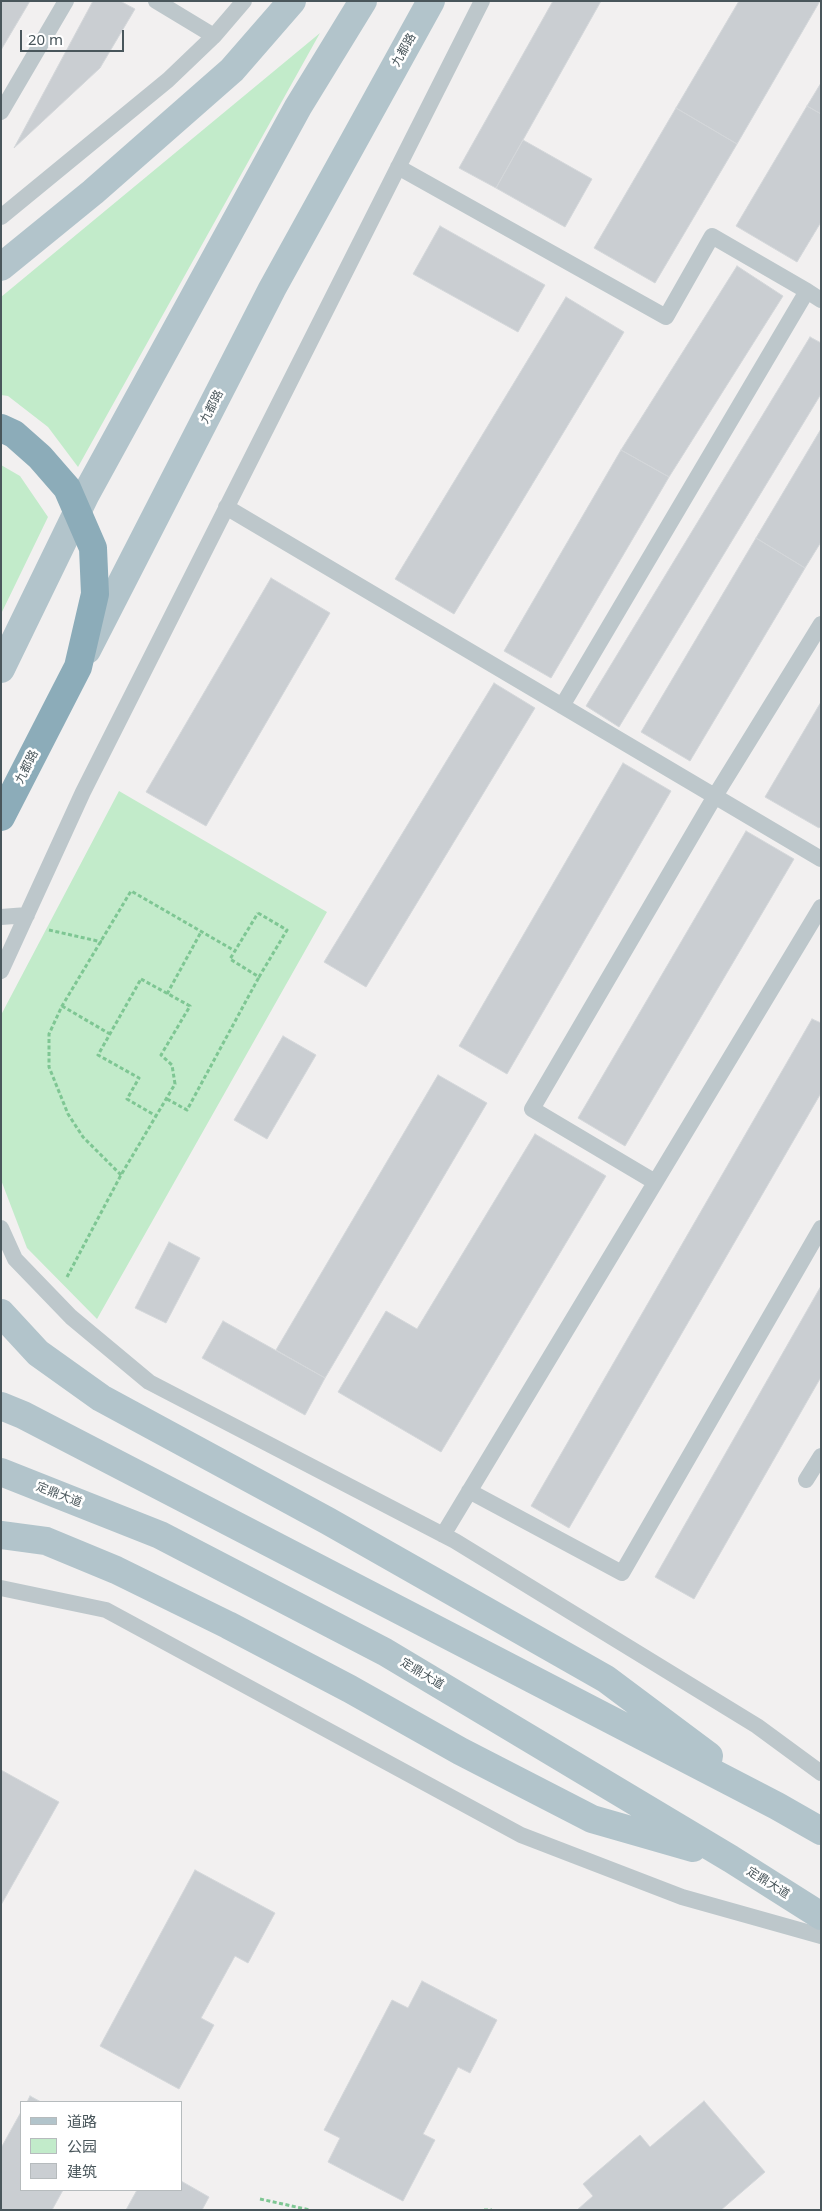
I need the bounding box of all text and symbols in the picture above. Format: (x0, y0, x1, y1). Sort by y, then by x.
scale bar (22, 20, 126, 52)
text: 20 m (28, 29, 63, 49)
street label: 九都路 (389, 31, 419, 69)
street label: 九都路 (197, 388, 227, 426)
street label: 九都路 (12, 748, 42, 786)
street label: 定鼎大道 (34, 1480, 84, 1510)
street label: 定鼎大道 (398, 1655, 446, 1693)
street label: 定鼎大道 (744, 1864, 792, 1902)
legend (20, 2101, 182, 2191)
text: 道路 (67, 2111, 97, 2131)
text: 公园 (67, 2136, 97, 2156)
text: 建筑 (67, 2161, 97, 2181)

